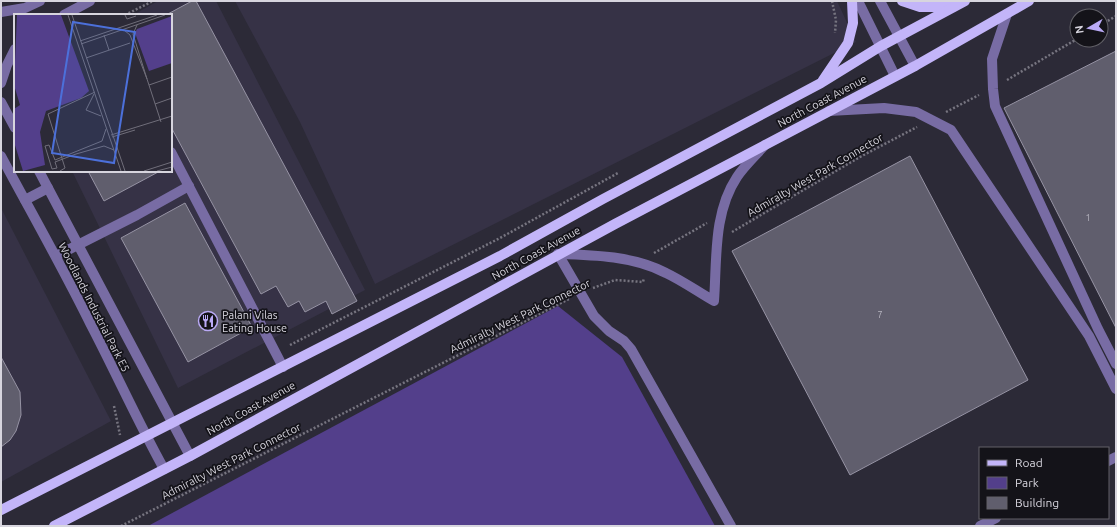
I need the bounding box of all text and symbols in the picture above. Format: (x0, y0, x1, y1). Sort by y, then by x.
north arrow (1069, 8, 1109, 48)
inset map (14, 14, 172, 172)
text: N (1073, 25, 1086, 35)
street label: North Coast Avenue (775, 72, 869, 130)
street label: Admiralty West Park Connector (745, 131, 886, 219)
house number: 1 (1085, 213, 1091, 223)
street label: North Coast Avenue (490, 224, 582, 282)
street label: Woodlands Industrial Park E5 (56, 240, 132, 374)
street label: Admiralty West Park Connector (448, 276, 593, 355)
place label: Palani Vilas Eating House (222, 309, 287, 334)
restaurant icon: Palani Vilas Eating House (197, 310, 219, 332)
house number: 7 (877, 310, 883, 320)
street label: North Coast Avenue (205, 379, 297, 437)
street label: Admiralty West Park Connector (159, 420, 303, 501)
legend (979, 447, 1109, 519)
text: Road (1015, 456, 1043, 469)
text: Park (1015, 476, 1039, 489)
text: Building (1015, 496, 1059, 509)

